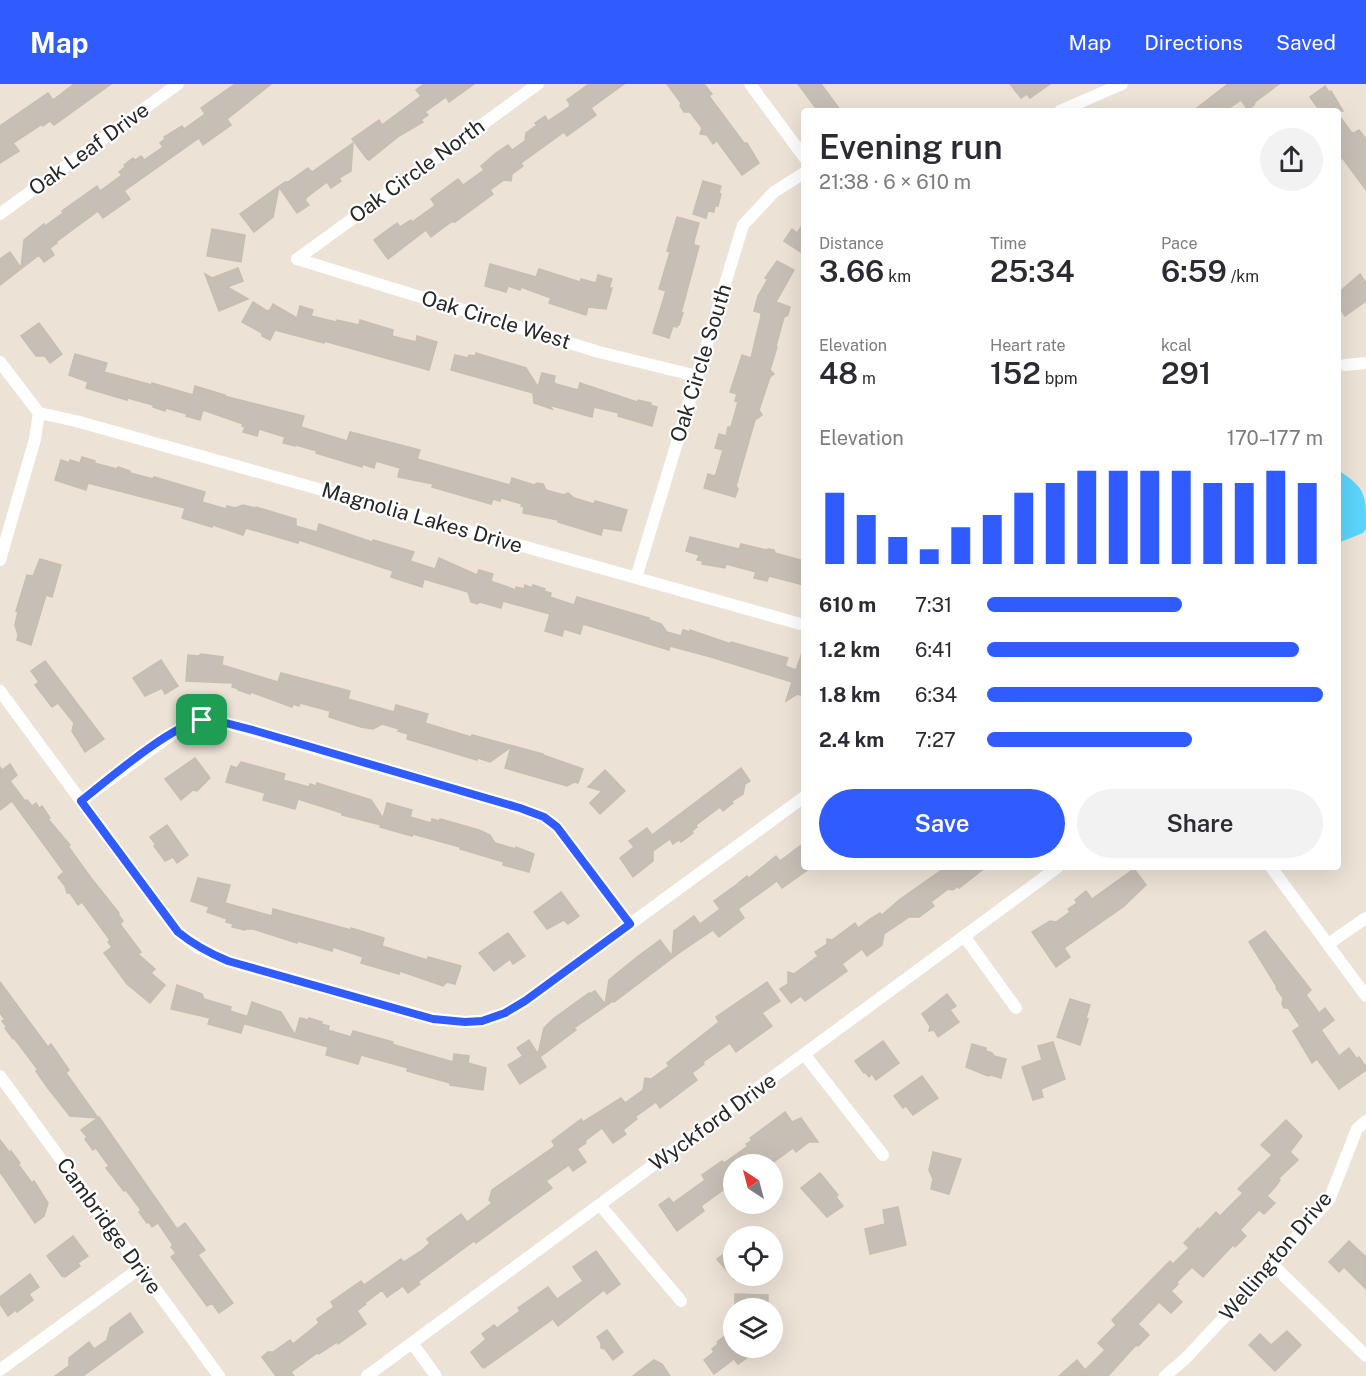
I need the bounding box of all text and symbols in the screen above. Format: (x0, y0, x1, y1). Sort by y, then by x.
text: Map (30, 26, 89, 59)
text: Map (1069, 30, 1111, 55)
text: Directions (1144, 30, 1243, 55)
text: Saved (1276, 30, 1336, 55)
street label: Oak Leaf Drive (24, 97, 154, 200)
street label: Oak Circle North (344, 113, 489, 228)
text: Evening run (819, 128, 1002, 166)
button: share (1260, 128, 1323, 191)
text: 21:38 · 6 × 610 m (819, 170, 971, 194)
text: Distance (819, 234, 884, 253)
text: Time (990, 234, 1026, 253)
text: Pace (1161, 234, 1198, 253)
text: 3.66 (819, 253, 884, 289)
text: 25:34 (990, 253, 1074, 289)
text: 6:59 (1161, 253, 1227, 289)
text: km (884, 267, 911, 286)
text: /km (1227, 267, 1259, 286)
street label: Oak Circle South (665, 281, 736, 445)
street label: Oak Circle West (419, 285, 574, 354)
text: Elevation (819, 336, 887, 355)
text: Heart rate (990, 336, 1066, 355)
text: kcal (1161, 336, 1192, 355)
text: 48 (819, 355, 858, 391)
text: 152 (990, 355, 1041, 391)
text: 291 (1161, 355, 1211, 391)
text: m (858, 369, 876, 388)
text: bpm (1041, 369, 1078, 388)
text: Elevation (819, 426, 904, 450)
text: 170–177 m (1227, 426, 1323, 450)
street label: Magnolia Lakes Drive (319, 477, 525, 558)
text: 610 m (819, 593, 876, 617)
text: 7:31 (915, 593, 952, 617)
text: 1.2 km (819, 638, 880, 662)
text: 6:41 (915, 638, 953, 662)
text: 1.8 km (819, 683, 880, 707)
text: 6:34 (915, 683, 957, 707)
pin (176, 694, 227, 745)
icon: arrive (185, 703, 218, 736)
text: 2.4 km (819, 728, 884, 752)
text: 7:27 (915, 728, 956, 752)
button: Save (819, 789, 1065, 858)
button: Share (1077, 789, 1323, 858)
street label: Wyckford Drive (645, 1067, 781, 1176)
street label: Cambridge Drive (52, 1153, 167, 1299)
north arrow (723, 1154, 783, 1214)
map controls (723, 1154, 783, 1358)
street label: Wellington Drive (1214, 1186, 1337, 1325)
button: locate (723, 1226, 783, 1286)
button: layers (723, 1298, 783, 1358)

